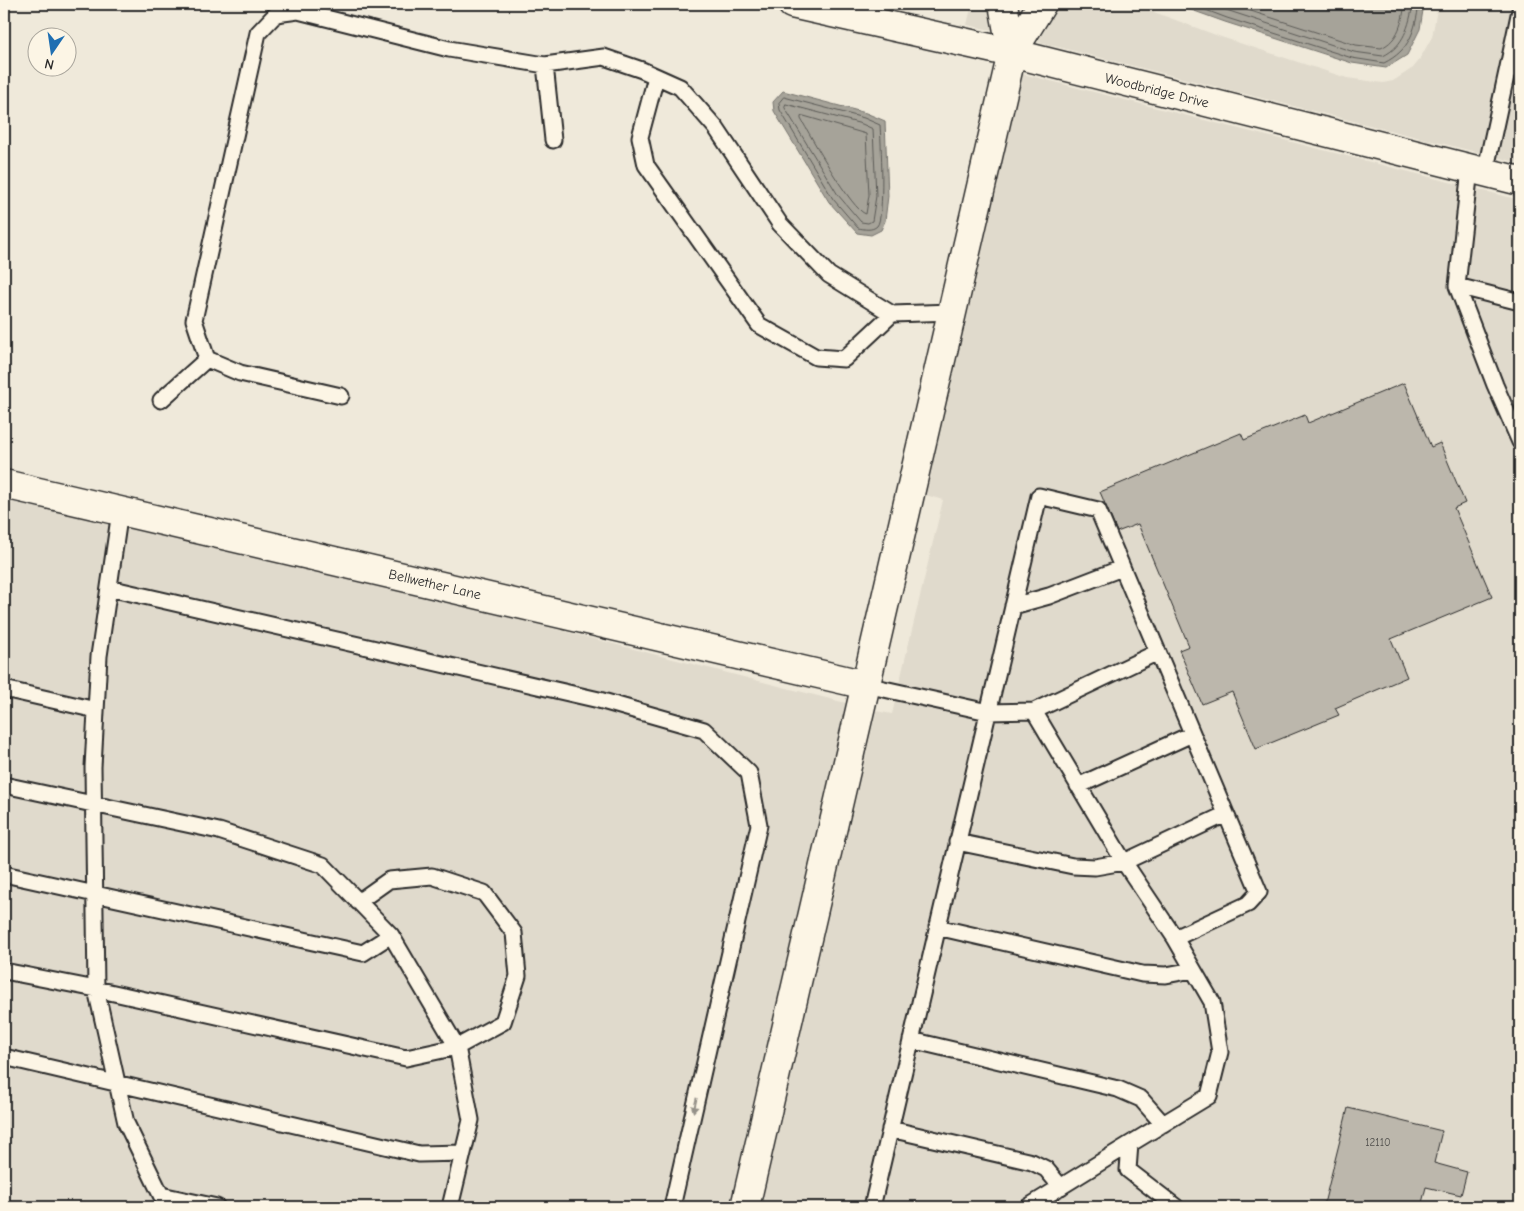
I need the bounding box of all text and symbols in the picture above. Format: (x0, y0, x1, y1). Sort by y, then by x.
north arrow (28, 28, 78, 78)
text: N (43, 55, 56, 73)
street label: Woodbridge Drive (1103, 69, 1211, 112)
street label: Bellwether Lane (387, 566, 483, 603)
one-way arrow (691, 1098, 699, 1113)
house number: 12110 (1365, 1136, 1391, 1149)

